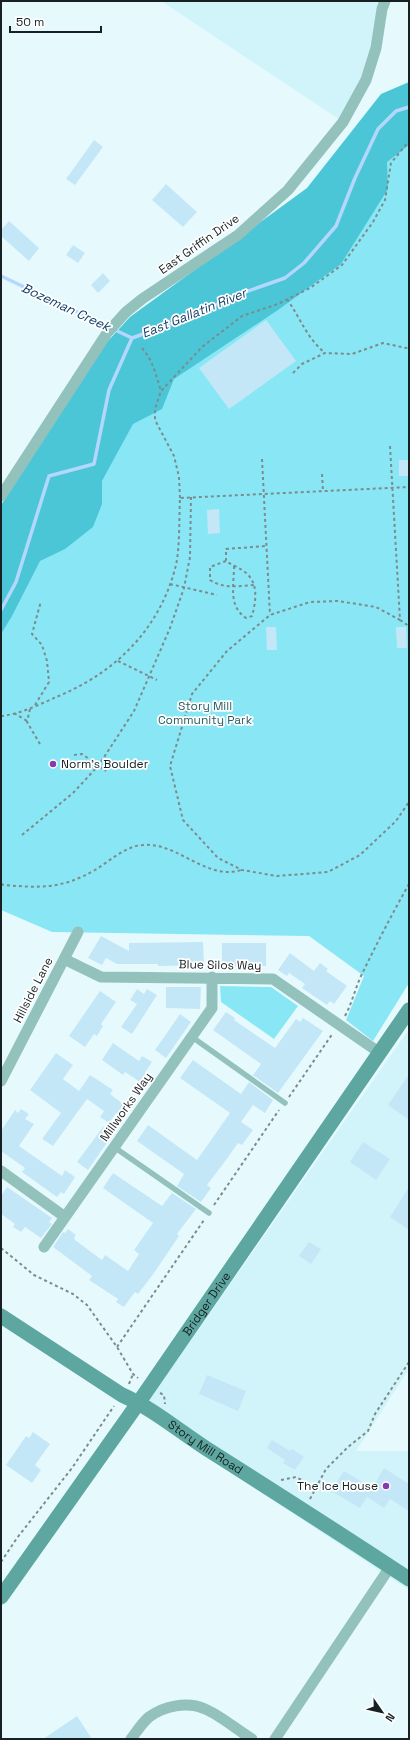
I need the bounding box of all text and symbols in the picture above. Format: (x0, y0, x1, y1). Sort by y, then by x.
scale bar (10, 8, 101, 34)
text: 50 m (16, 14, 44, 30)
street label: East Griffin Drive (156, 210, 242, 278)
water label: Bozeman Creek (19, 279, 115, 336)
water label: East Gallatin River (139, 283, 251, 342)
park label: Story Mill Community Park (158, 698, 253, 728)
place label: Norm's Boulder (61, 756, 149, 772)
marker: Norm's Boulder (48, 759, 58, 769)
street label: Hillside Lane (10, 954, 56, 1026)
street label: Blue Silos Way (178, 956, 262, 974)
street label: Millworks Way (96, 1069, 156, 1145)
street label: Bridger Drive (179, 1269, 234, 1339)
street label: Story Mill Road (165, 1416, 246, 1478)
place label: The Ice House (297, 1478, 378, 1494)
marker: The Ice House (381, 1481, 391, 1491)
north arrow (362, 1692, 402, 1732)
text: N (382, 1711, 398, 1725)

